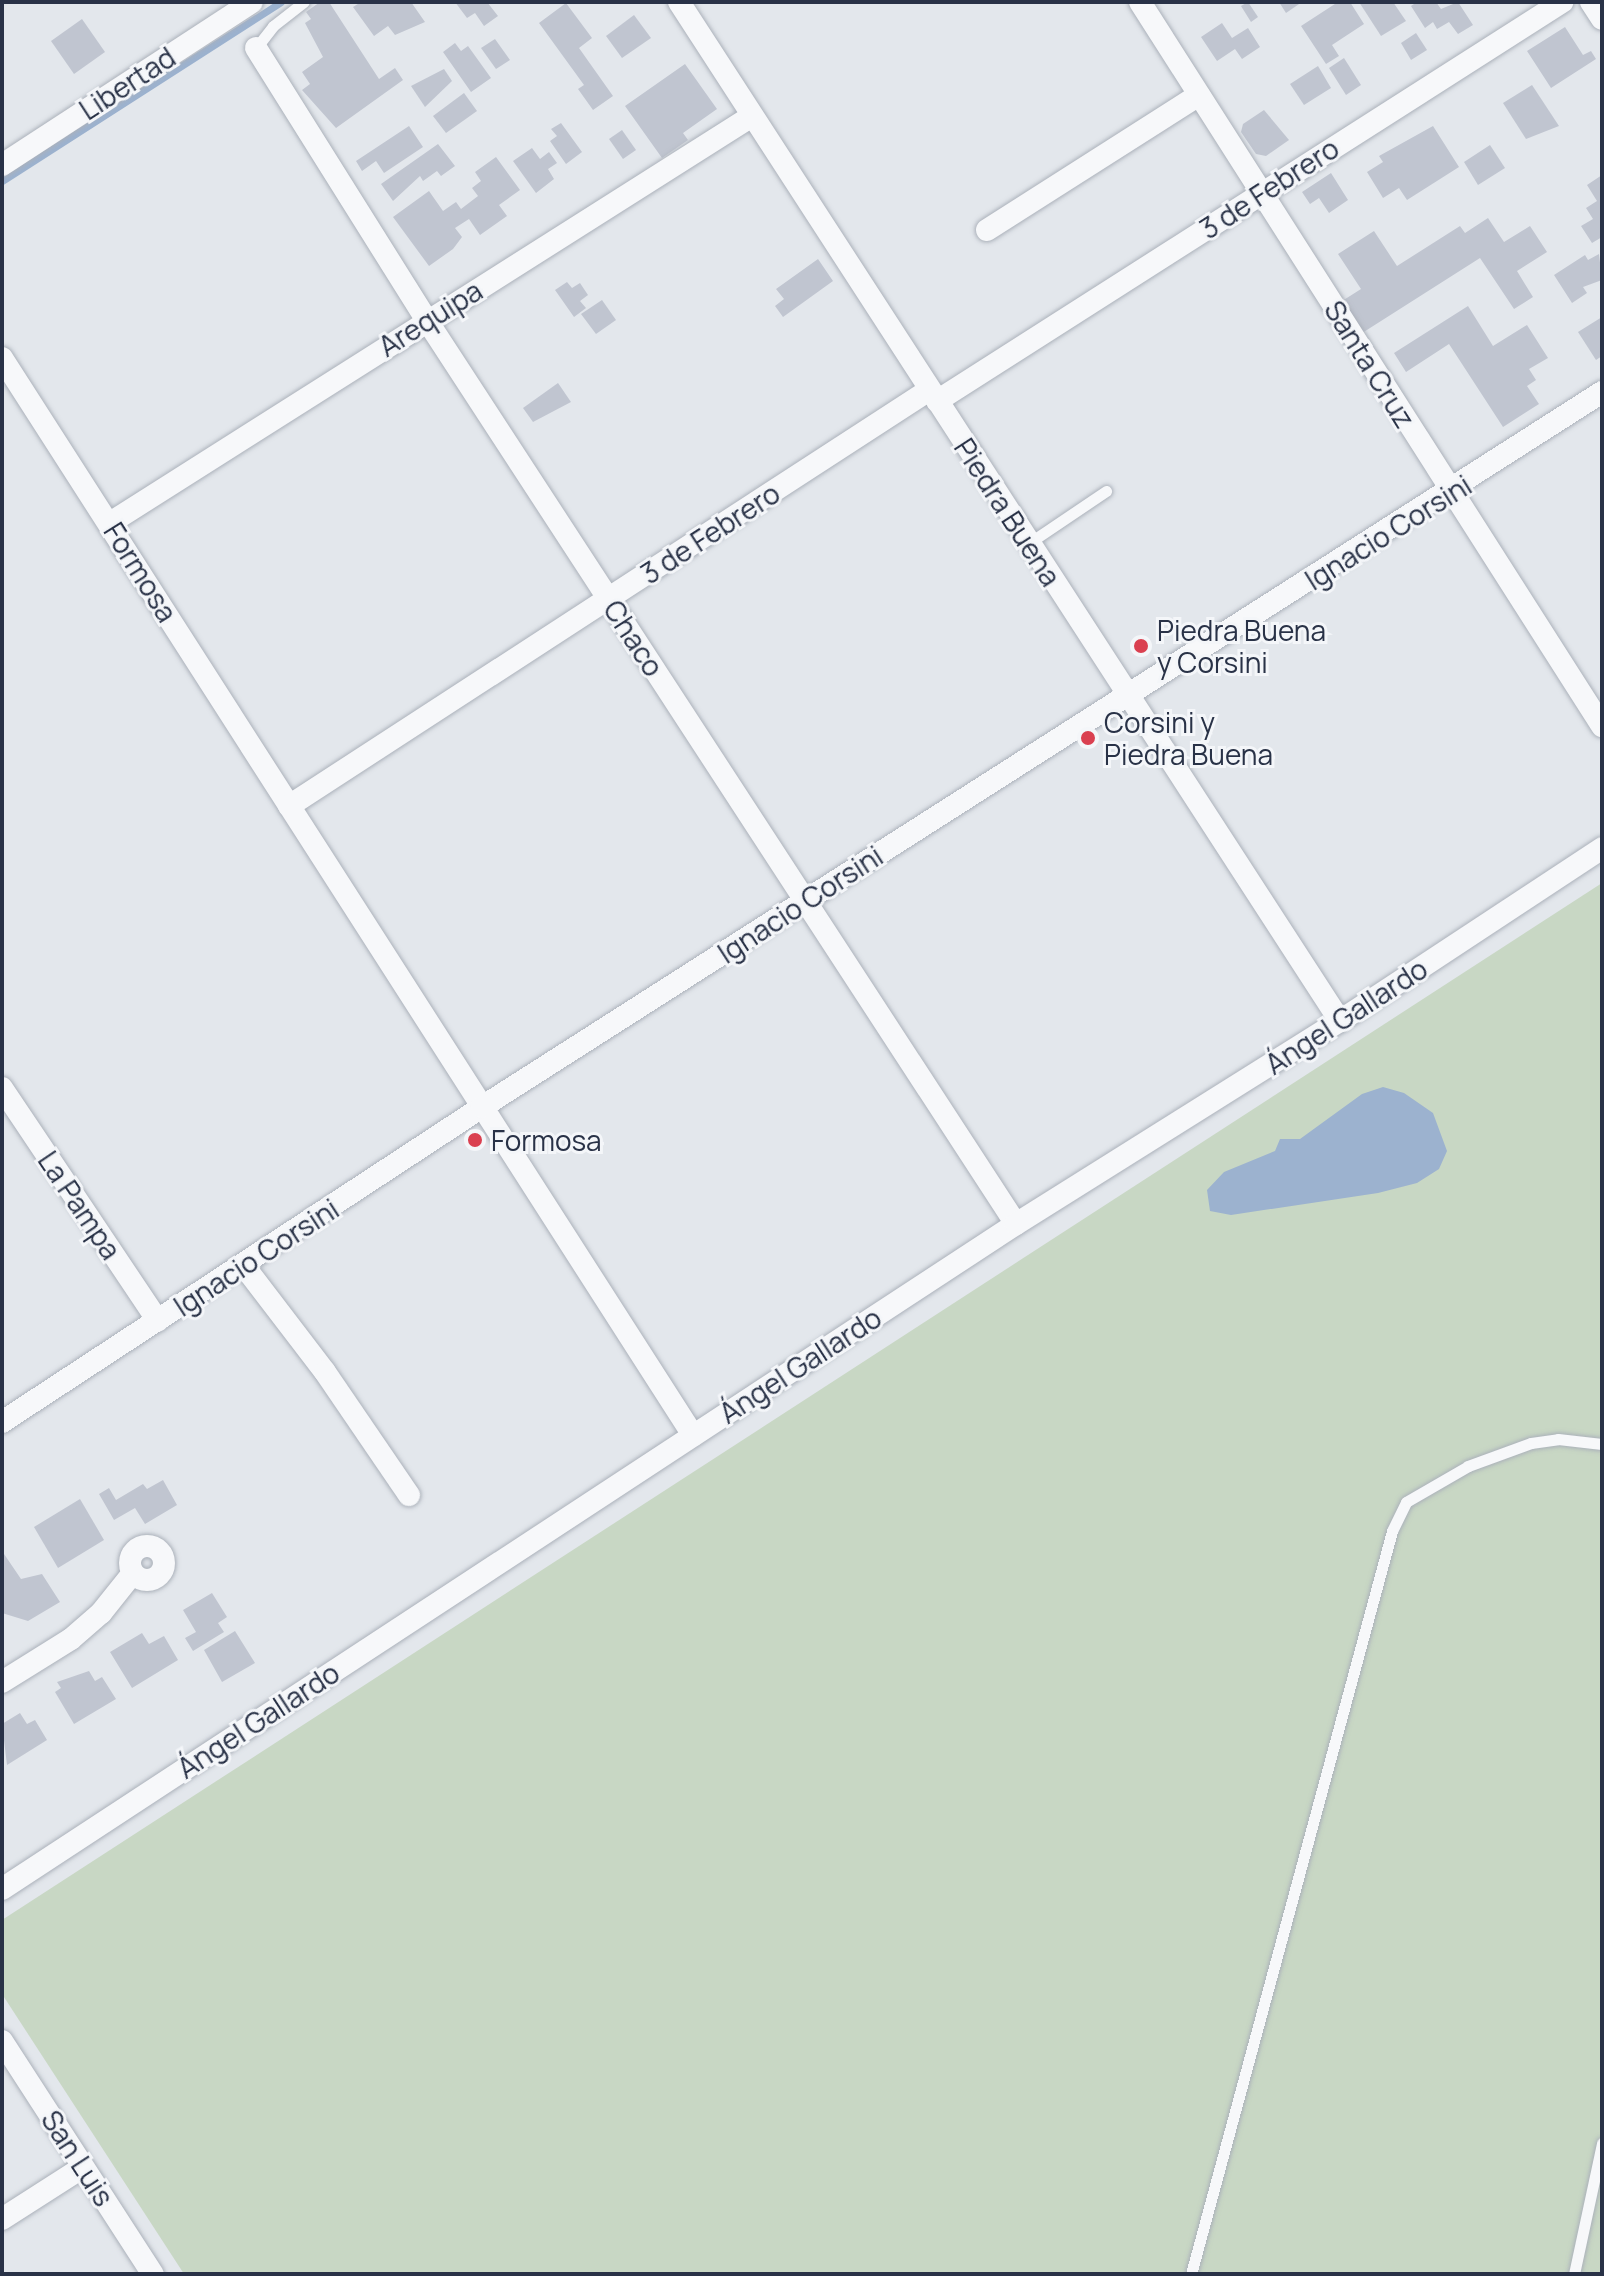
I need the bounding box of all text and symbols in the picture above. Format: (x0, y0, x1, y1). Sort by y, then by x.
street label: Libertad (73, 40, 181, 126)
street label: 3 de Febrero (1193, 131, 1345, 245)
street label: Arequipa (372, 273, 488, 363)
street label: Santa Cruz (1318, 294, 1422, 434)
street label: Piedra Buena (948, 432, 1068, 592)
street label: Ignacio Corsini (1299, 468, 1477, 596)
street label: 3 de Febrero (634, 476, 786, 590)
street label: Formosa (97, 516, 185, 628)
street label: Chaco (597, 594, 671, 682)
place label: Piedra Buena y Corsini (1157, 613, 1326, 679)
marker: Piedra Buena y Corsini (1132, 637, 1150, 655)
place label: Corsini y Piedra Buena (1104, 705, 1273, 771)
marker: Corsini y Piedra Buena (1079, 729, 1097, 747)
street label: Ignacio Corsini (711, 838, 889, 970)
street label: Ángel Gallardo (1259, 951, 1433, 1081)
place label: Formosa (491, 1123, 602, 1157)
marker: Formosa (466, 1131, 484, 1149)
street label: La Pampa (32, 1145, 128, 1265)
street label: Ignacio Corsini (167, 1191, 345, 1323)
street label: Ángel Gallardo (713, 1300, 887, 1430)
street label: Ángel Gallardo (171, 1655, 345, 1785)
street label: San Luis (35, 2104, 121, 2212)

